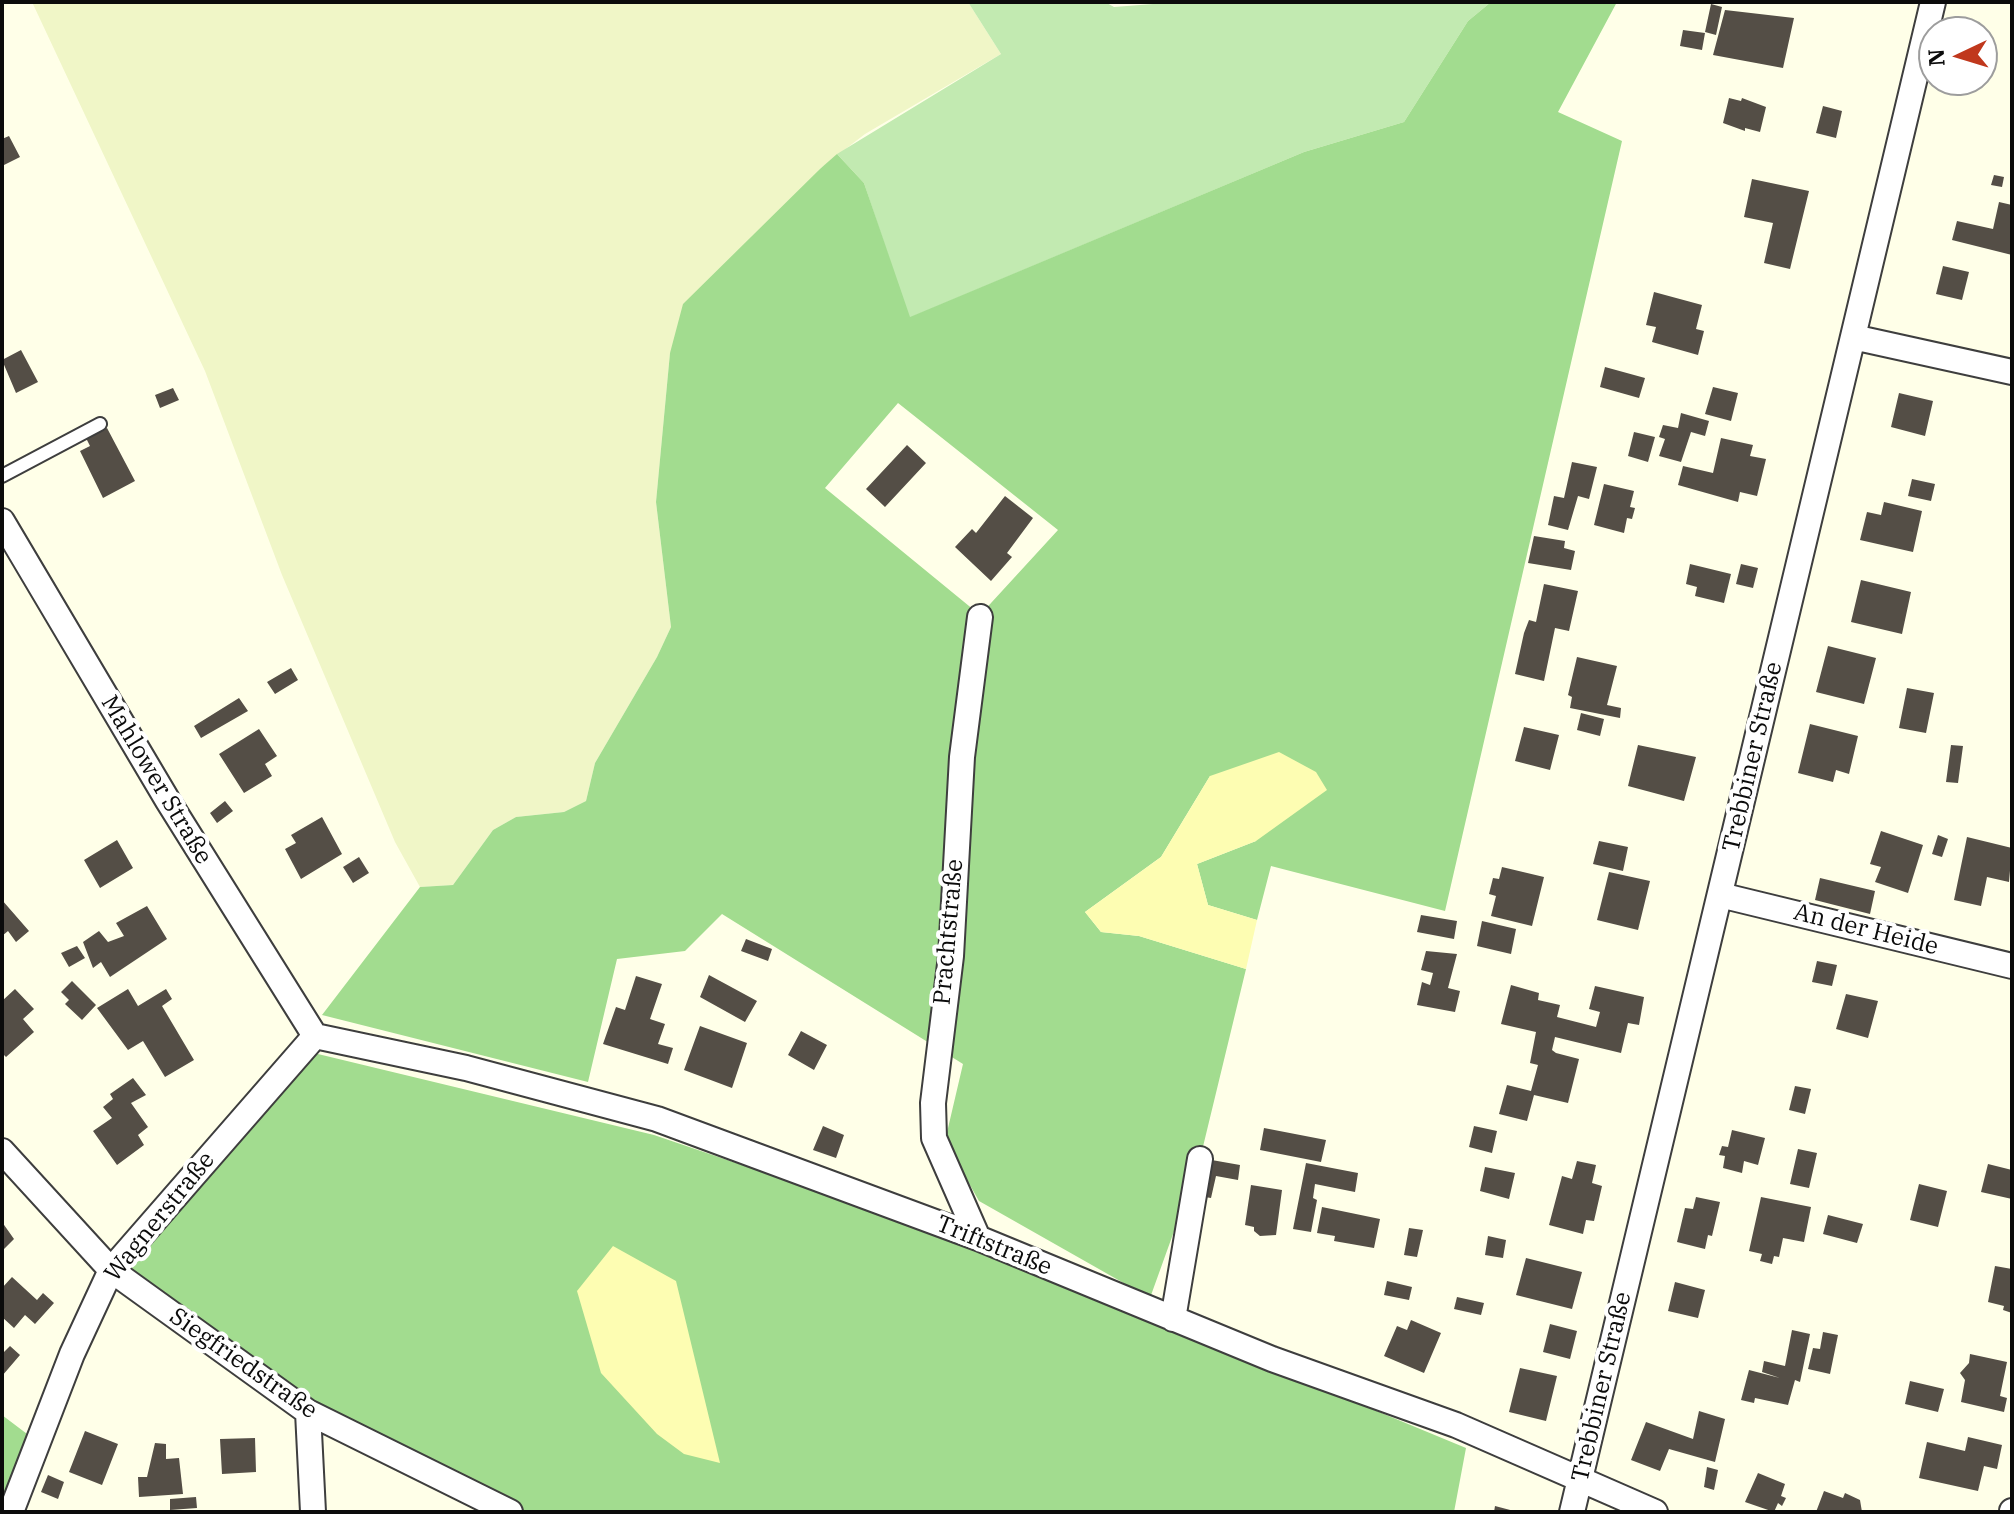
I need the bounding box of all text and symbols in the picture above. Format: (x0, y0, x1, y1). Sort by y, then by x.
north arrow (1918, 16, 1998, 96)
text: N (1920, 48, 1951, 67)
street label: Trebbiner Straße (1717, 659, 1789, 855)
street label: Mahlower Straße (94, 690, 218, 870)
street label: Prachtstraße (928, 858, 970, 1006)
street label: An der Heide (1791, 898, 1941, 962)
street label: Wagnerstraße (99, 1146, 221, 1288)
street label: Triftstraße (932, 1210, 1056, 1282)
street label: Trebbiner Straße (1566, 1289, 1638, 1485)
street label: Siegfriedstraße (164, 1302, 322, 1426)

